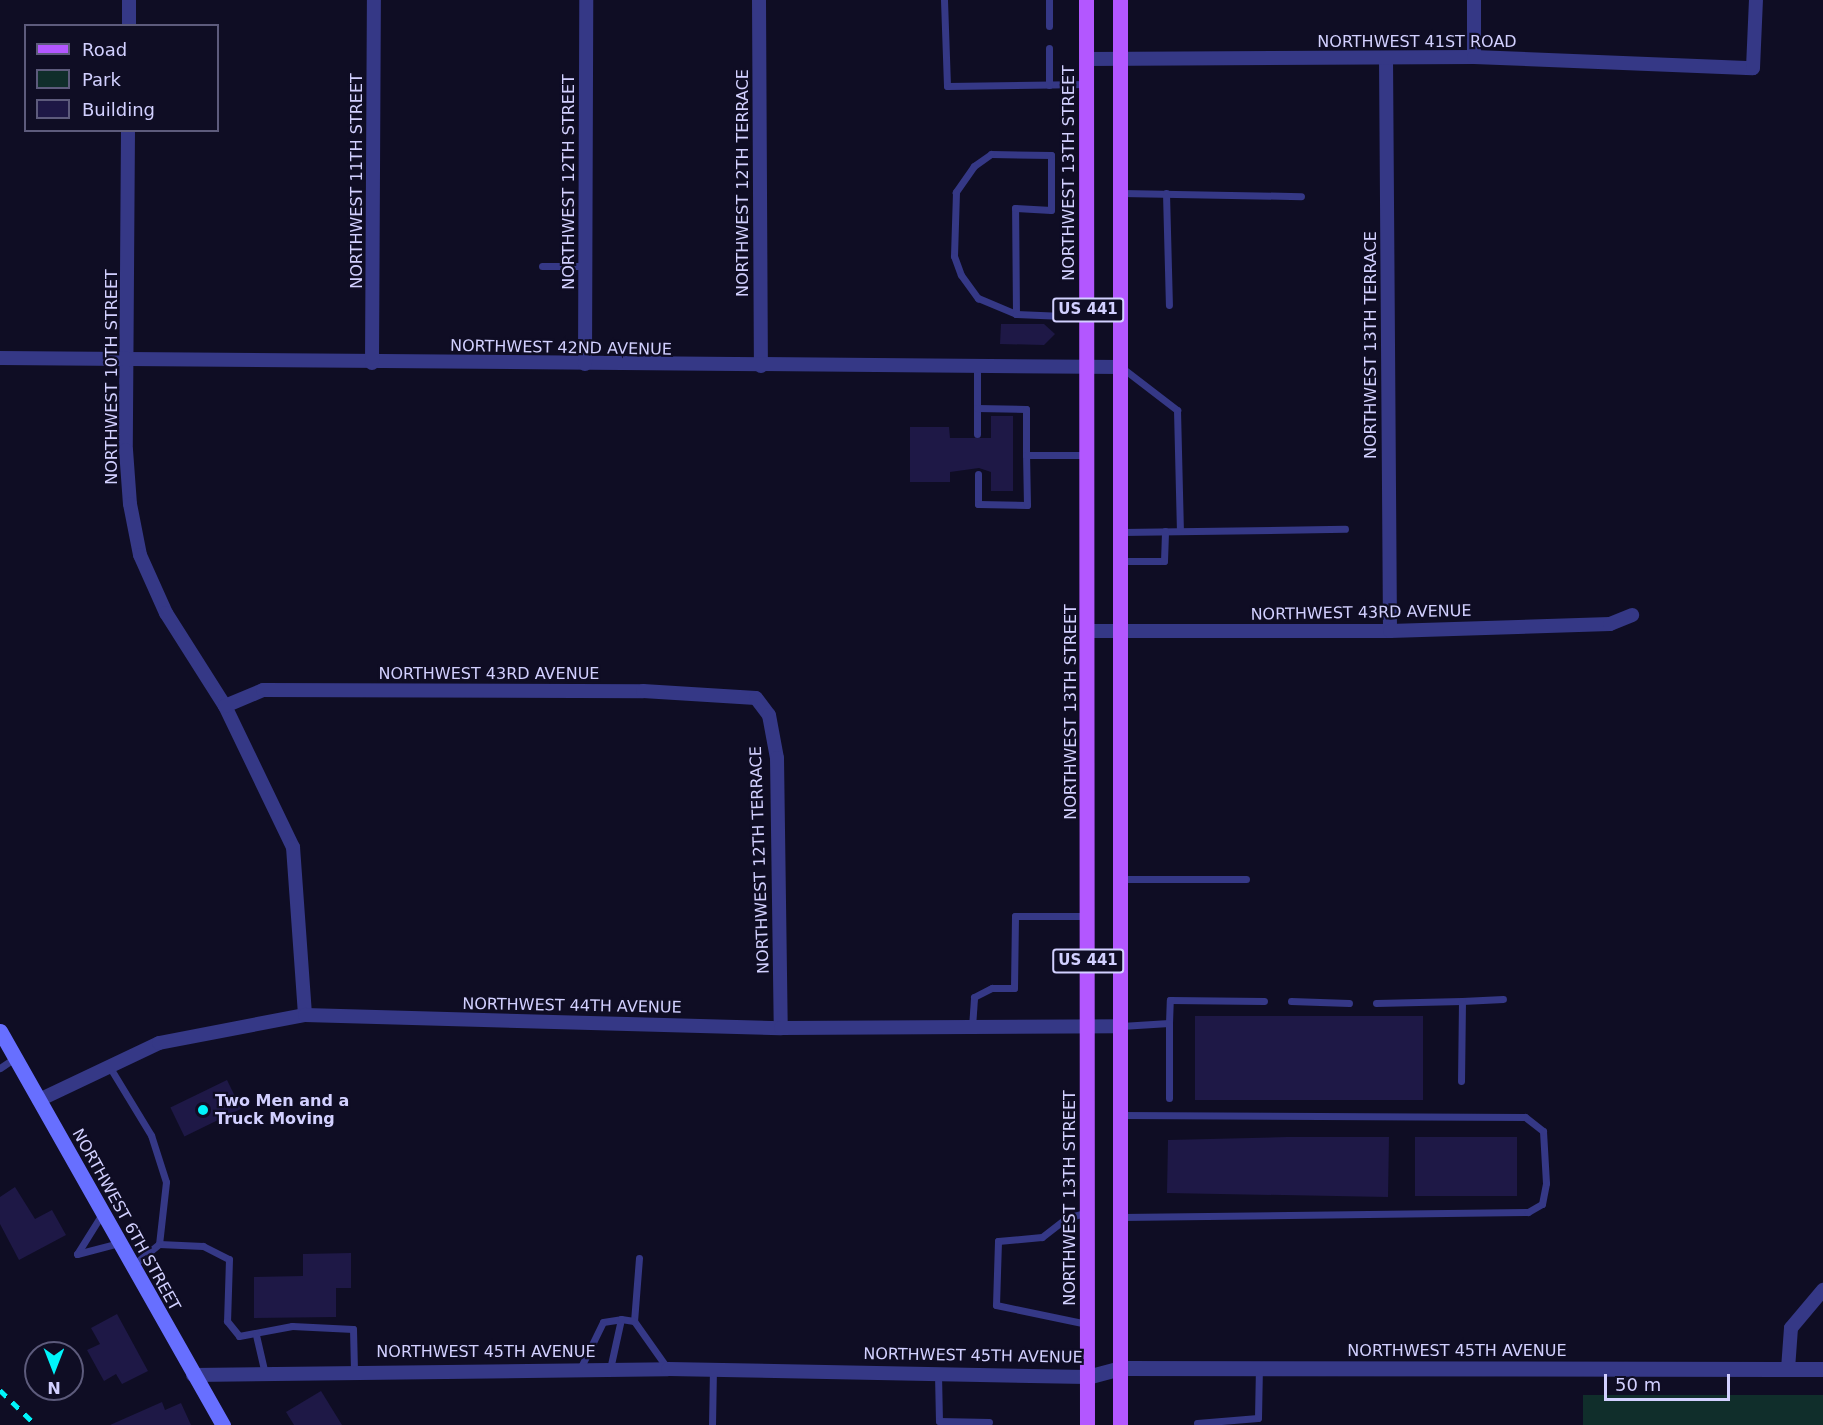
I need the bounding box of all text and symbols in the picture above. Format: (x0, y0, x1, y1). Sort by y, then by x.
legend (24, 24, 219, 132)
street label: NORTHWEST 41ST ROAD (1317, 32, 1517, 52)
text: Road (82, 39, 127, 60)
street label: NORTHWEST 13TH STREET (1059, 65, 1079, 281)
text: Park (82, 69, 121, 90)
street label: NORTHWEST 12TH TERRACE (733, 69, 753, 297)
street label: NORTHWEST 11TH STREET (347, 73, 367, 289)
street label: NORTHWEST 12TH STREET (559, 74, 579, 290)
text: Building (82, 99, 155, 120)
street label: NORTHWEST 13TH TERRACE (1361, 231, 1381, 459)
street label: NORTHWEST 10TH STREET (102, 269, 122, 485)
road number: US 441 (1052, 298, 1124, 322)
street label: NORTHWEST 42ND AVENUE (450, 336, 672, 360)
street label: NORTHWEST 43RD AVENUE (1250, 601, 1472, 625)
street label: NORTHWEST 13TH STREET (1061, 604, 1081, 820)
street label: NORTHWEST 43RD AVENUE (379, 664, 599, 684)
street label: NORTHWEST 12TH TERRACE (746, 746, 774, 974)
road number: US 441 (1052, 949, 1124, 973)
street label: NORTHWEST 44TH AVENUE (462, 994, 682, 1018)
street label: NORTHWEST 13TH STREET (1060, 1090, 1080, 1306)
place label: Two Men and a Truck Moving (215, 1091, 349, 1129)
marker: Two Men and a Truck Moving (196, 1103, 210, 1117)
street label: NORTHWEST 6TH STREET (68, 1126, 184, 1314)
north arrow (24, 1341, 84, 1401)
street label: NORTHWEST 45TH AVENUE (1347, 1341, 1567, 1361)
street label: NORTHWEST 45TH AVENUE (376, 1342, 596, 1362)
street label: NORTHWEST 45TH AVENUE (863, 1344, 1083, 1368)
scale bar (1607, 1362, 1733, 1400)
text: 50 m (1615, 1374, 1661, 1395)
text: N (47, 1378, 61, 1397)

